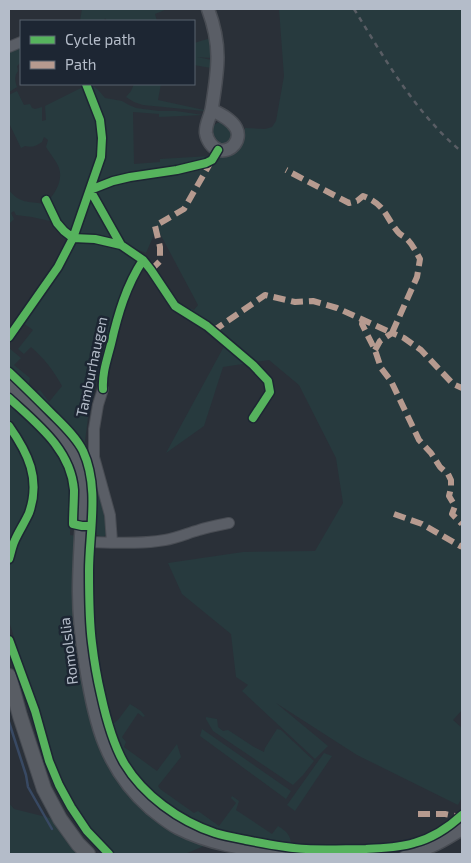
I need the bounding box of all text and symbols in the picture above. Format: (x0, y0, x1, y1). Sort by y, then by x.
legend (20, 20, 195, 85)
text: Cycle path (65, 30, 136, 48)
text: Path (65, 55, 96, 73)
street label: Tamburhaugen (72, 315, 110, 419)
street label: Romolslia (55, 616, 81, 686)

